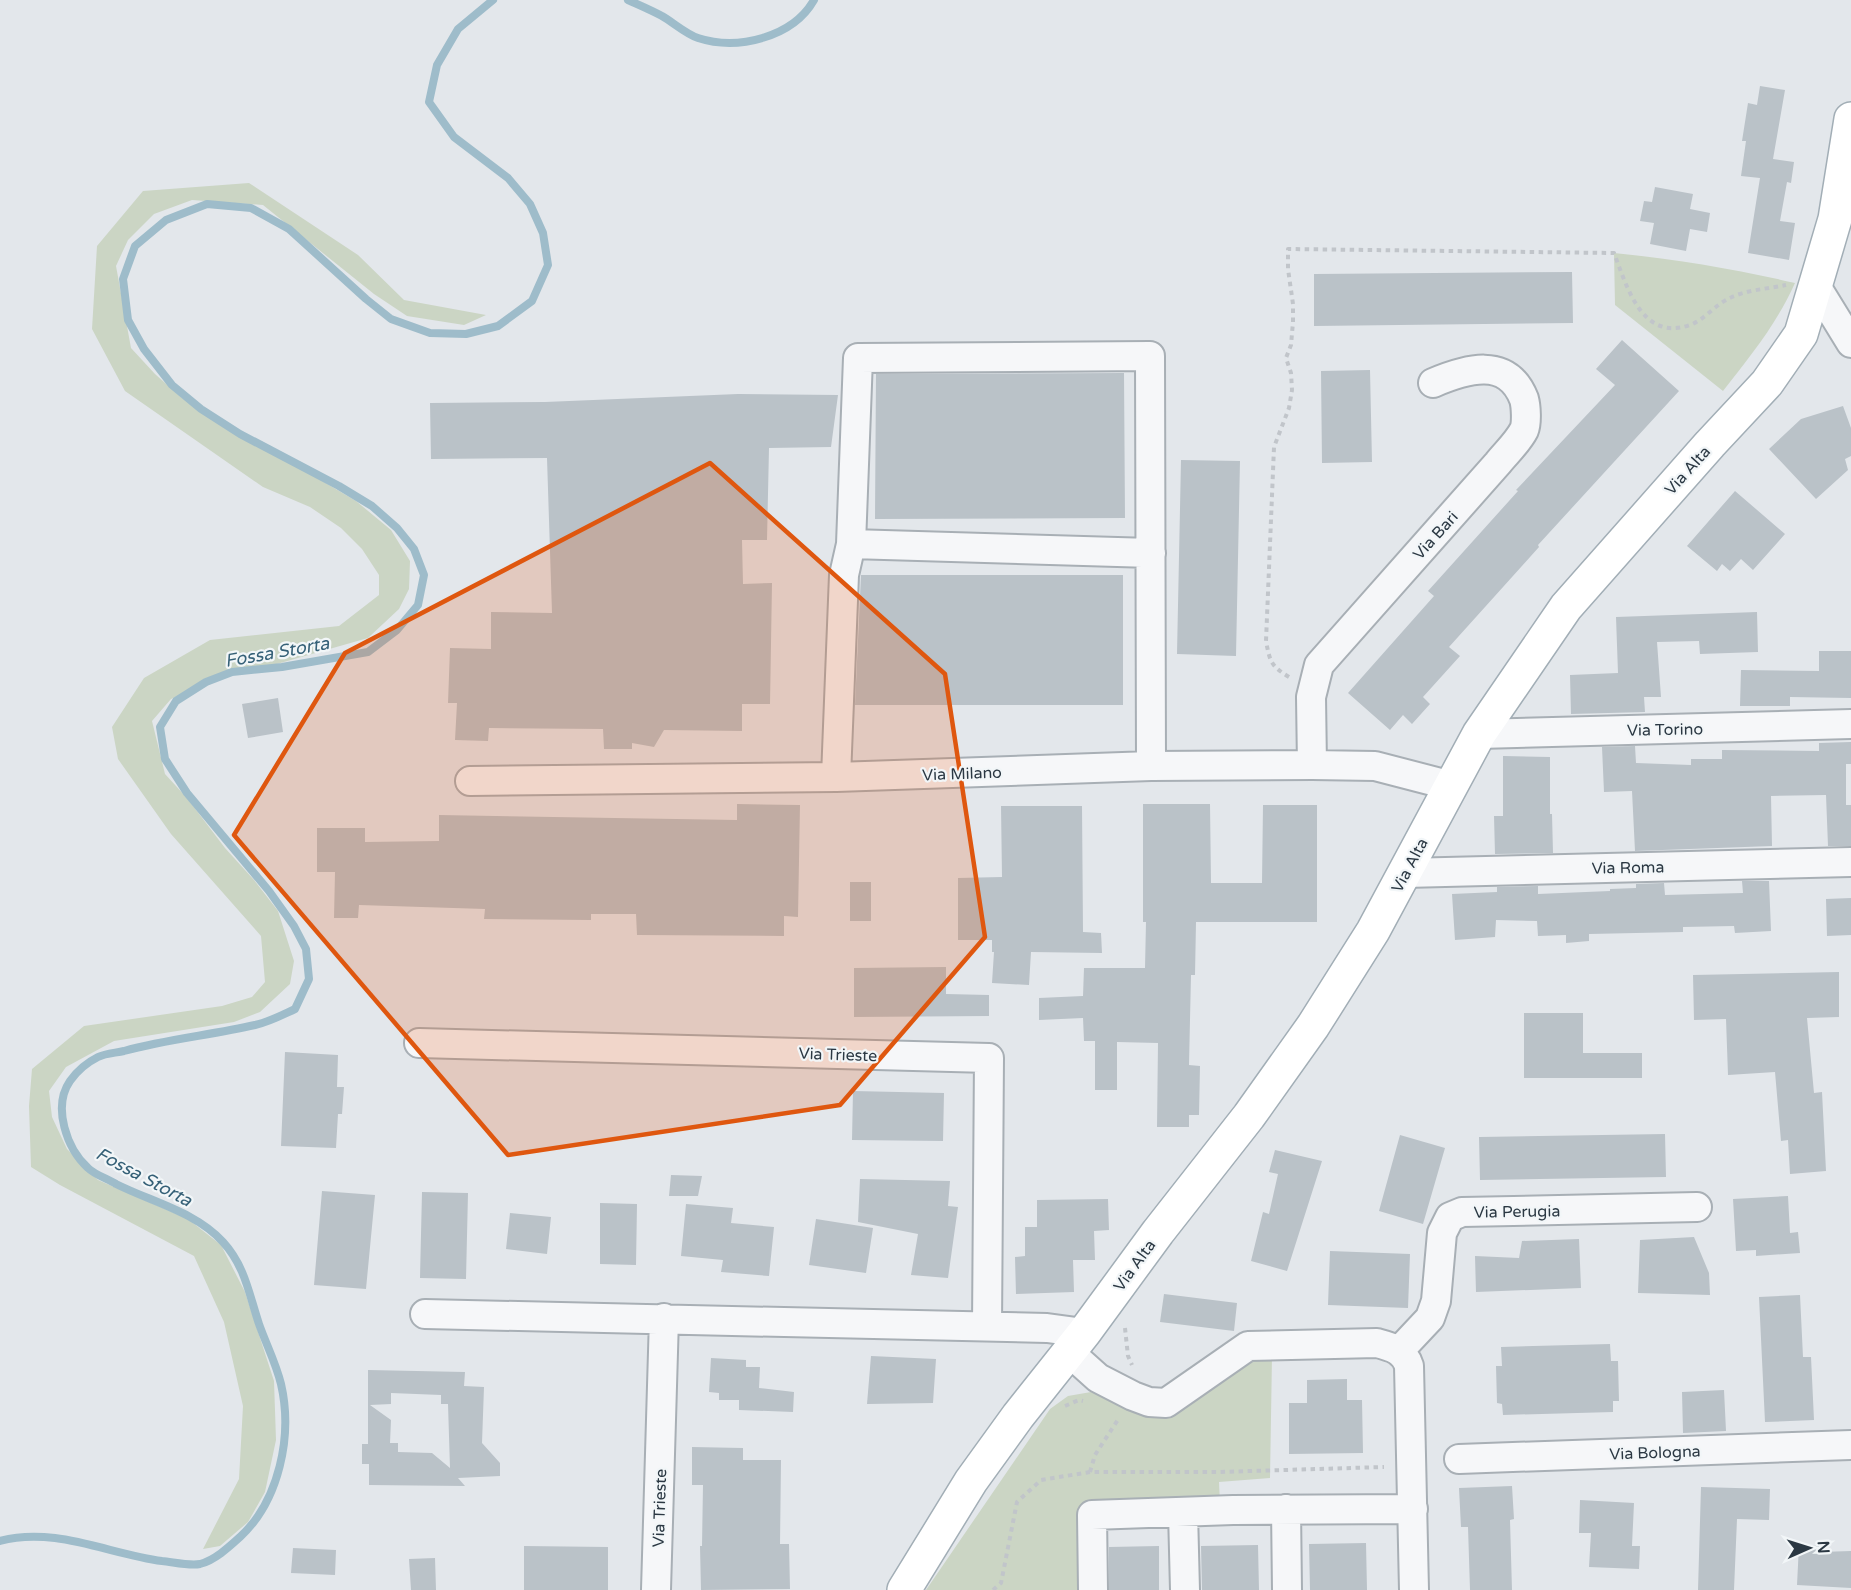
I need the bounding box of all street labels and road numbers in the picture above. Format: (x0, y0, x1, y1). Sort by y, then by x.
street label: Via Alta (1661, 442, 1715, 499)
street label: Via Bari (1409, 507, 1463, 564)
street label: Via Torino (1627, 719, 1703, 741)
street label: Via Milano (922, 763, 1002, 785)
street label: Via Alta (1387, 835, 1433, 896)
street label: Via Roma (1591, 857, 1665, 879)
street label: Via Trieste (798, 1044, 878, 1066)
street label: Via Perugia (1474, 1201, 1560, 1223)
street label: Via Alta (1109, 1236, 1160, 1295)
street label: Via Bologna (1609, 1441, 1701, 1465)
street label: Via Trieste (649, 1468, 671, 1548)

